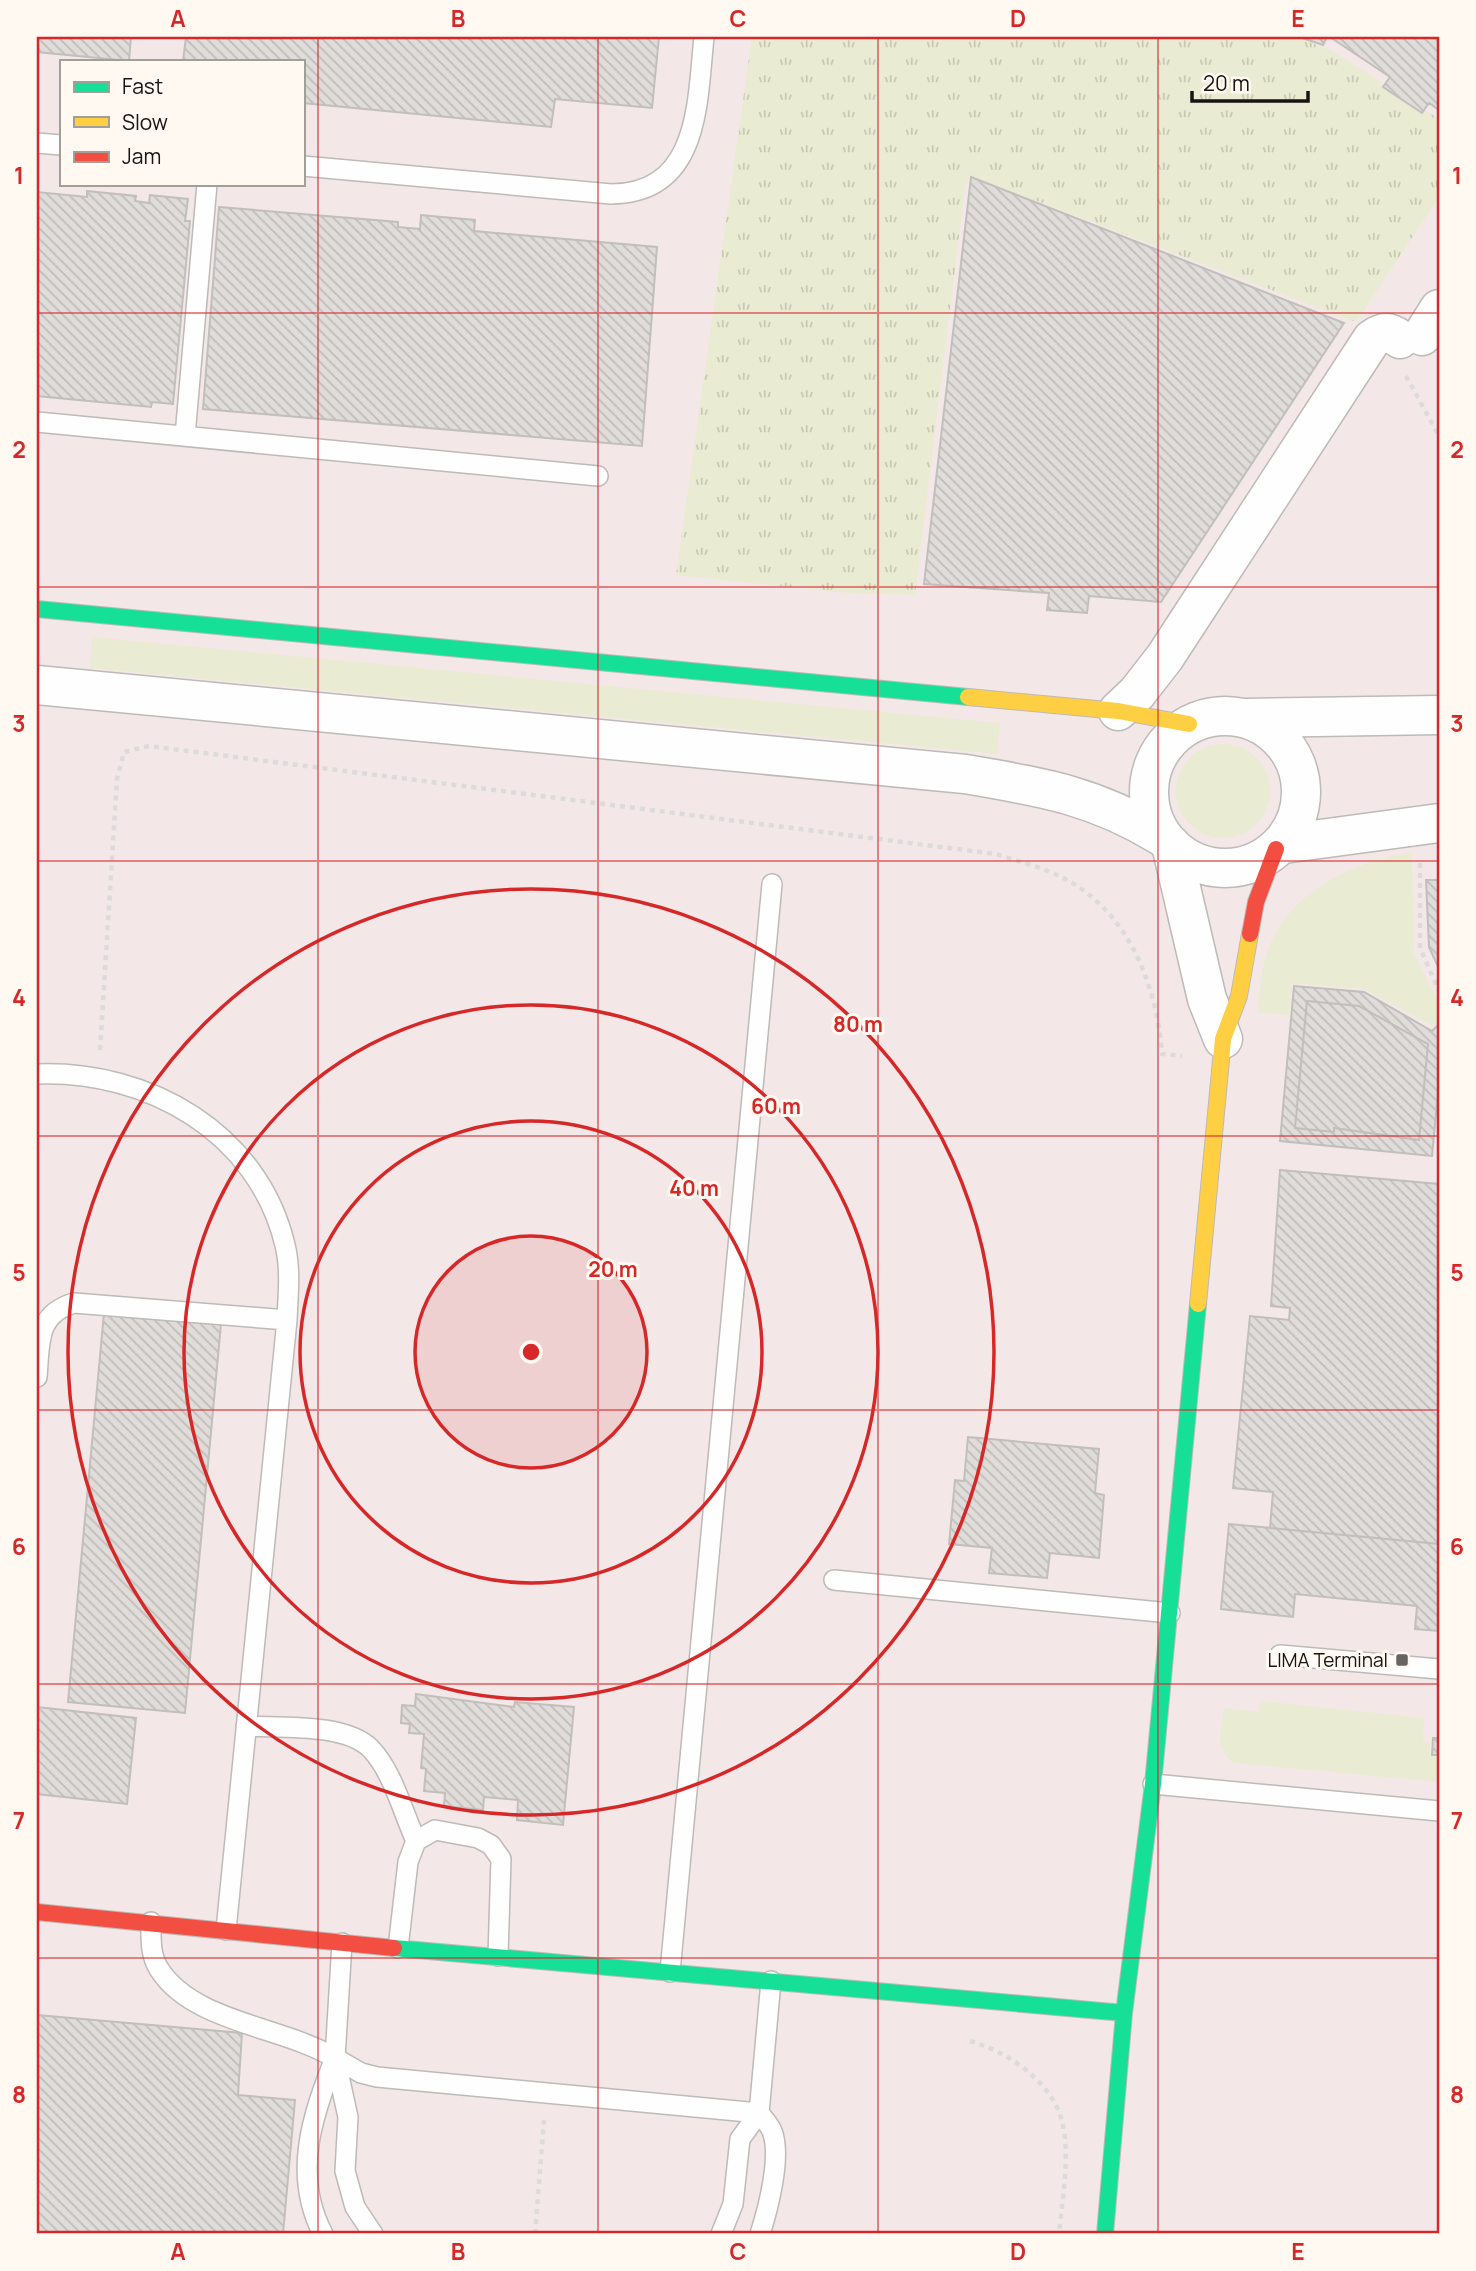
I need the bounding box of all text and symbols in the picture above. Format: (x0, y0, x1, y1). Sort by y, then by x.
text: A (170, 2, 186, 34)
text: B (451, 2, 465, 34)
text: C (730, 2, 747, 34)
text: D (1010, 2, 1026, 34)
text: E (1291, 2, 1305, 34)
legend (60, 60, 304, 186)
scale bar (1192, 60, 1308, 104)
text: 20 m (1203, 69, 1250, 97)
text: Fast (122, 72, 163, 100)
text: Slow (122, 108, 168, 136)
text: Jam (122, 142, 161, 170)
text: 1 (14, 159, 24, 191)
text: 1 (1452, 159, 1462, 191)
text: 2 (12, 433, 26, 465)
text: 2 (1450, 433, 1464, 465)
text: 3 (12, 707, 26, 739)
text: 3 (1450, 707, 1464, 739)
text: 4 (12, 981, 26, 1013)
text: 4 (1450, 981, 1464, 1013)
text: 80 m (833, 1010, 883, 1038)
text: 60 m (751, 1092, 801, 1120)
text: 40 m (669, 1174, 719, 1202)
text: 20 m (588, 1255, 638, 1283)
text: 5 (12, 1256, 26, 1288)
text: 5 (1450, 1256, 1464, 1288)
centre of rings (519, 1340, 543, 1364)
text: 6 (12, 1530, 26, 1562)
text: 6 (1450, 1530, 1464, 1562)
place label: LIMA Terminal (1267, 1647, 1388, 1673)
marker: LIMA Terminal (1394, 1652, 1410, 1668)
text: 7 (13, 1804, 25, 1836)
text: 7 (1451, 1804, 1463, 1836)
text: 8 (12, 2078, 26, 2110)
text: 8 (1450, 2078, 1464, 2110)
text: A (170, 2235, 186, 2267)
text: B (451, 2235, 465, 2267)
text: C (730, 2235, 747, 2267)
text: D (1010, 2235, 1026, 2267)
text: E (1291, 2235, 1305, 2267)

